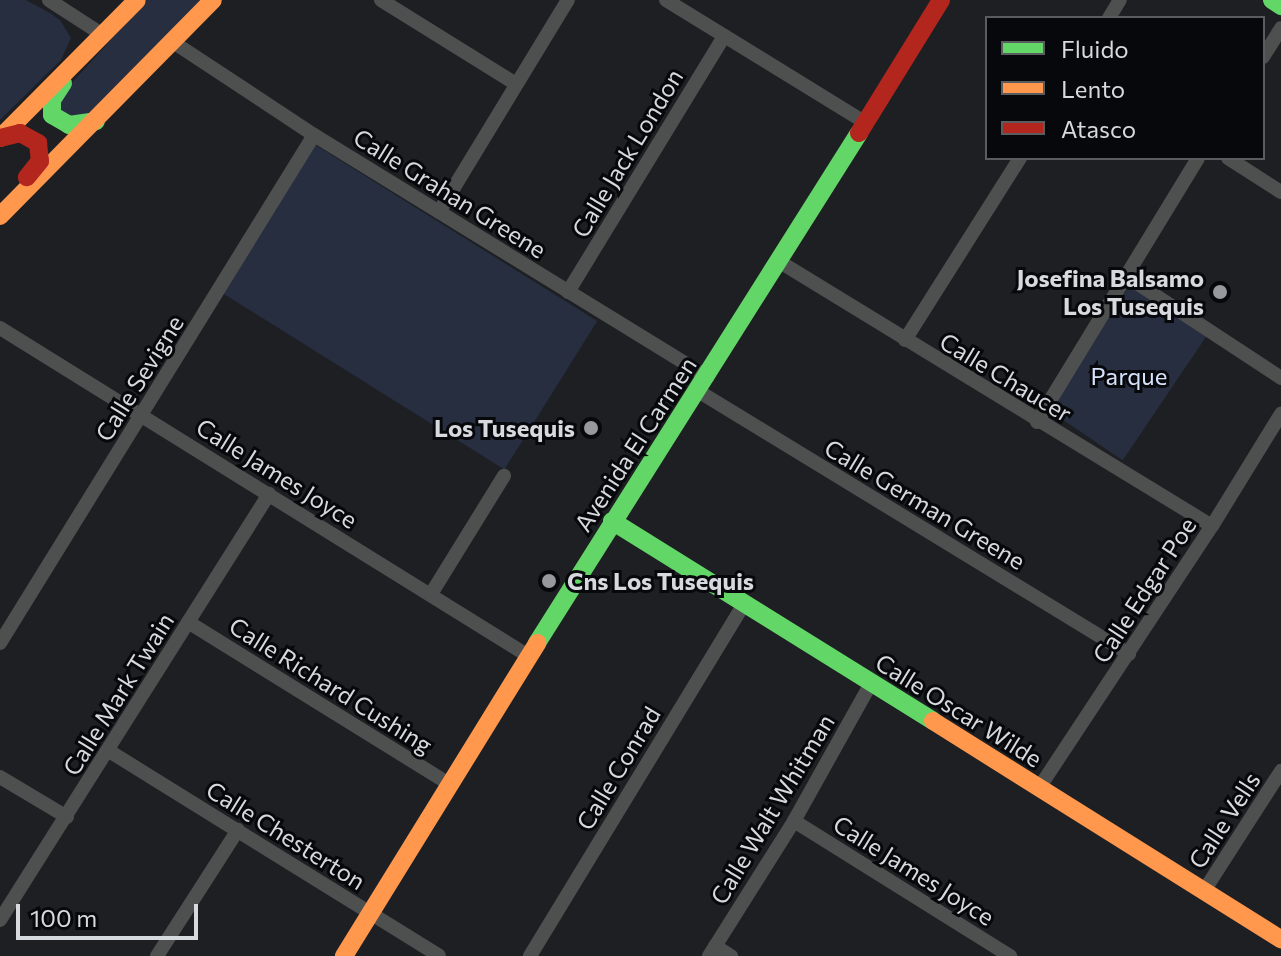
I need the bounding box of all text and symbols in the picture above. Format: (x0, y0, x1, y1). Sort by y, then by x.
legend (985, 16, 1265, 160)
text: Fluido (1061, 34, 1129, 63)
street label: Calle Jack London (565, 64, 689, 242)
text: Lento (1061, 74, 1125, 103)
text: Atasco (1061, 114, 1136, 143)
street label: Calle Grahan Greene (349, 122, 551, 264)
place label: Josefina Balsamo Los Tusequis (1017, 264, 1204, 320)
marker: Josefina Balsamo Los Tusequis (1211, 283, 1229, 301)
street label: Calle Sevigne (89, 310, 189, 446)
street label: Calle Chaucer (935, 326, 1077, 428)
street label: Avenida El Carmen (568, 351, 702, 537)
park label: Parque (1091, 362, 1167, 390)
street label: Calle James Joyce (191, 412, 363, 534)
place label: Los Tusequis (434, 414, 575, 442)
marker: Los Tusequis (582, 419, 600, 437)
street label: Calle German Greene (820, 433, 1030, 575)
street label: Calle Edgar Poe (1086, 512, 1202, 668)
place label: Cns Los Tusequis (567, 567, 754, 595)
marker: Cns Los Tusequis (538, 570, 560, 592)
street label: Calle Mark Twain (56, 607, 180, 781)
street label: Calle Richard Cushing (224, 611, 438, 759)
street label: Calle Oscar Wilde (870, 647, 1048, 773)
street label: Calle Conrad (570, 701, 666, 835)
street label: Calle Walt Whitman (704, 709, 840, 909)
street label: Calle Vells (1182, 766, 1266, 874)
street label: Calle Chesterton (201, 775, 371, 895)
street label: Calle James Joyce (828, 809, 1000, 931)
scale bar (20, 888, 202, 938)
text: 100 m (30, 903, 97, 932)

